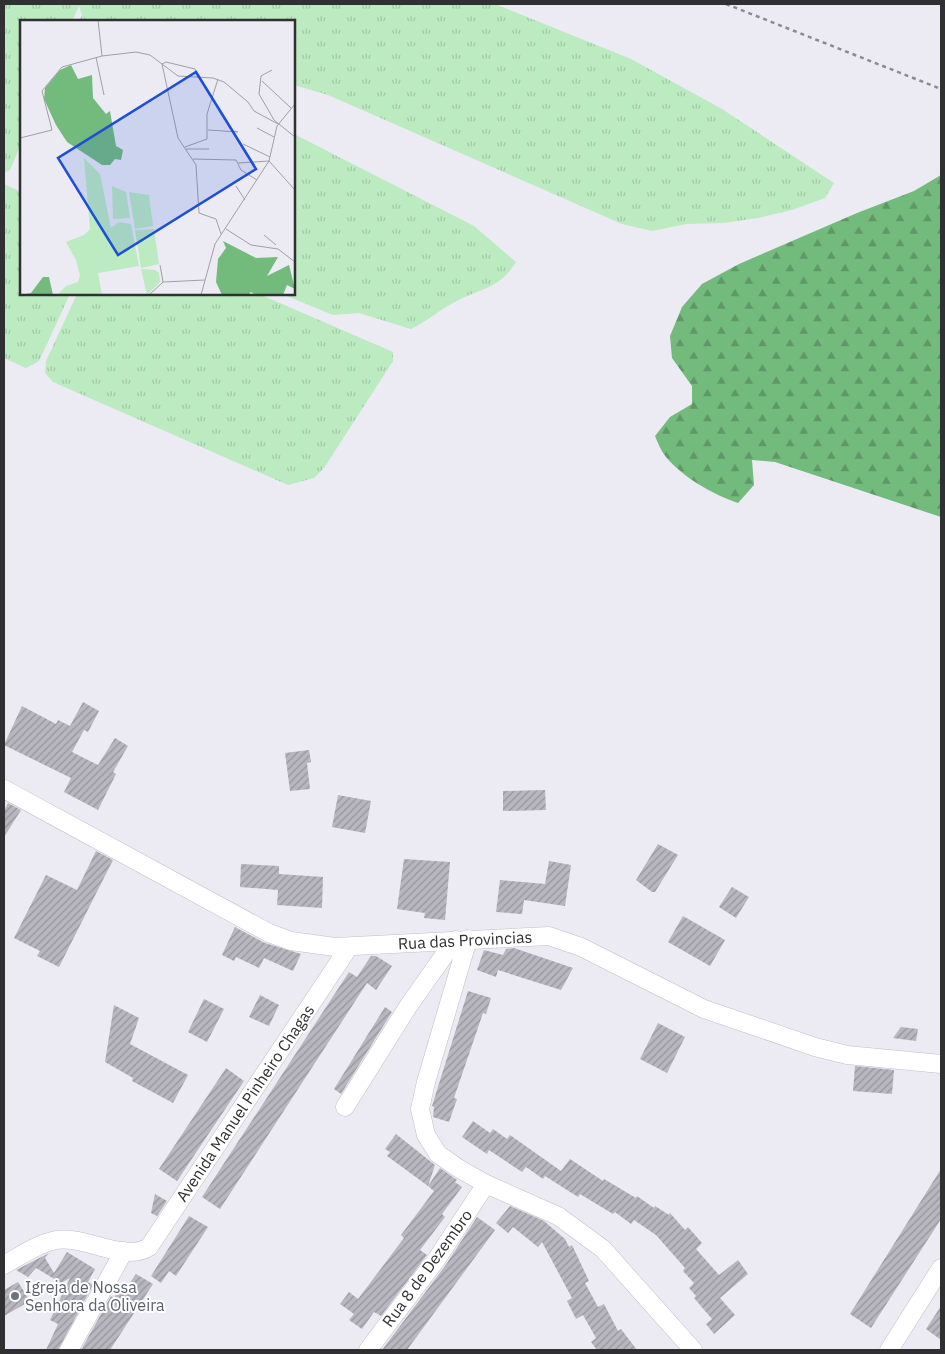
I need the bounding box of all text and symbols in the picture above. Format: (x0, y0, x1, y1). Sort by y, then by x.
inset map (20, 20, 295, 295)
street label: Rua das Provincias (397, 926, 533, 954)
street label: Avenida Manuel Pinheiro Chagas (171, 1001, 319, 1205)
street label: Rua 8 de Dezembro (378, 1205, 476, 1331)
place label: Igreja de Nossa Senhora da Oliveira (25, 1277, 165, 1315)
marker: Igreja de Nossa Senhora da Oliveira (9, 1290, 21, 1302)

